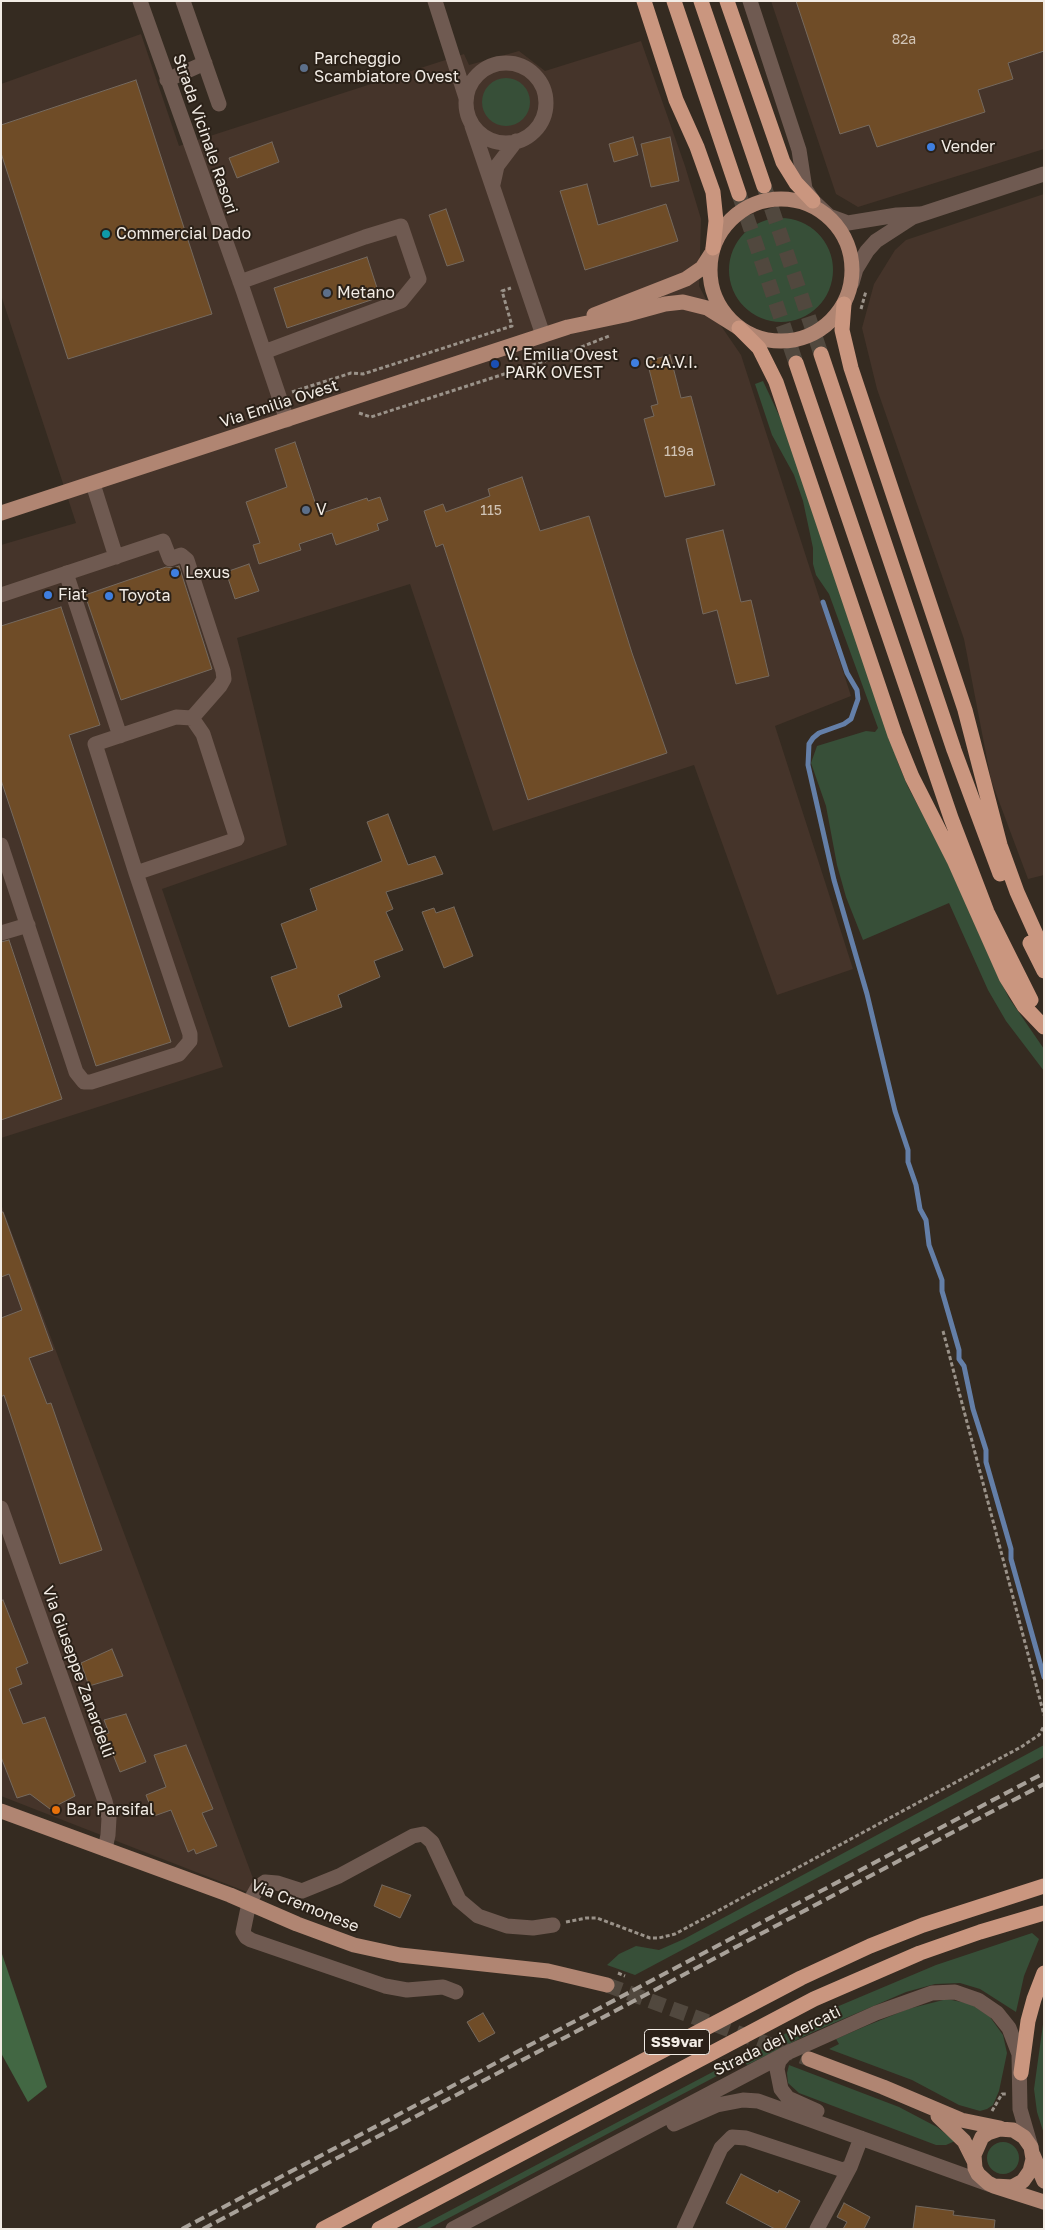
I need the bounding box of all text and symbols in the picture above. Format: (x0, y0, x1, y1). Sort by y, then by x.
house number: 82a (892, 32, 916, 48)
place label: Parcheggio Scambiatore Ovest (314, 49, 459, 87)
street label: Strada Vicinale Rasori (169, 52, 241, 216)
marker: Parcheggio Scambiatore Ovest (298, 62, 310, 74)
place label: Vender (941, 137, 995, 157)
marker: Vender (925, 141, 937, 153)
place label: Commercial Dado (116, 224, 251, 244)
marker: Commercial Dado (100, 228, 112, 240)
place label: Metano (337, 283, 395, 303)
marker: Metano (321, 287, 333, 299)
place label: V. Emilia Ovest PARK OVEST (505, 345, 618, 383)
place label: C.A.V.I. (645, 353, 698, 373)
marker: C.A.V.I. (629, 357, 641, 369)
marker: V. Emilia Ovest PARK OVEST (489, 358, 501, 370)
street label: Via Emilia Ovest (217, 376, 341, 432)
house number: 119a (664, 444, 694, 460)
place label: V (316, 500, 327, 520)
house number: 115 (480, 503, 502, 519)
marker: V (300, 504, 312, 516)
place label: Lexus (185, 563, 230, 583)
marker: Lexus (169, 567, 181, 579)
place label: Fiat (58, 585, 87, 605)
place label: Toyota (119, 586, 170, 606)
marker: Fiat (42, 589, 54, 601)
marker: Toyota (103, 590, 115, 602)
street label: Via Giuseppe Zanardelli (38, 1584, 118, 1760)
place label: Bar Parsifal (66, 1800, 154, 1820)
marker: Bar Parsifal (50, 1804, 62, 1816)
street label: Via Cremonese (248, 1876, 362, 1936)
street label: Strada dei Mercati (710, 2002, 844, 2080)
road number: SS9var (644, 2030, 710, 2054)

